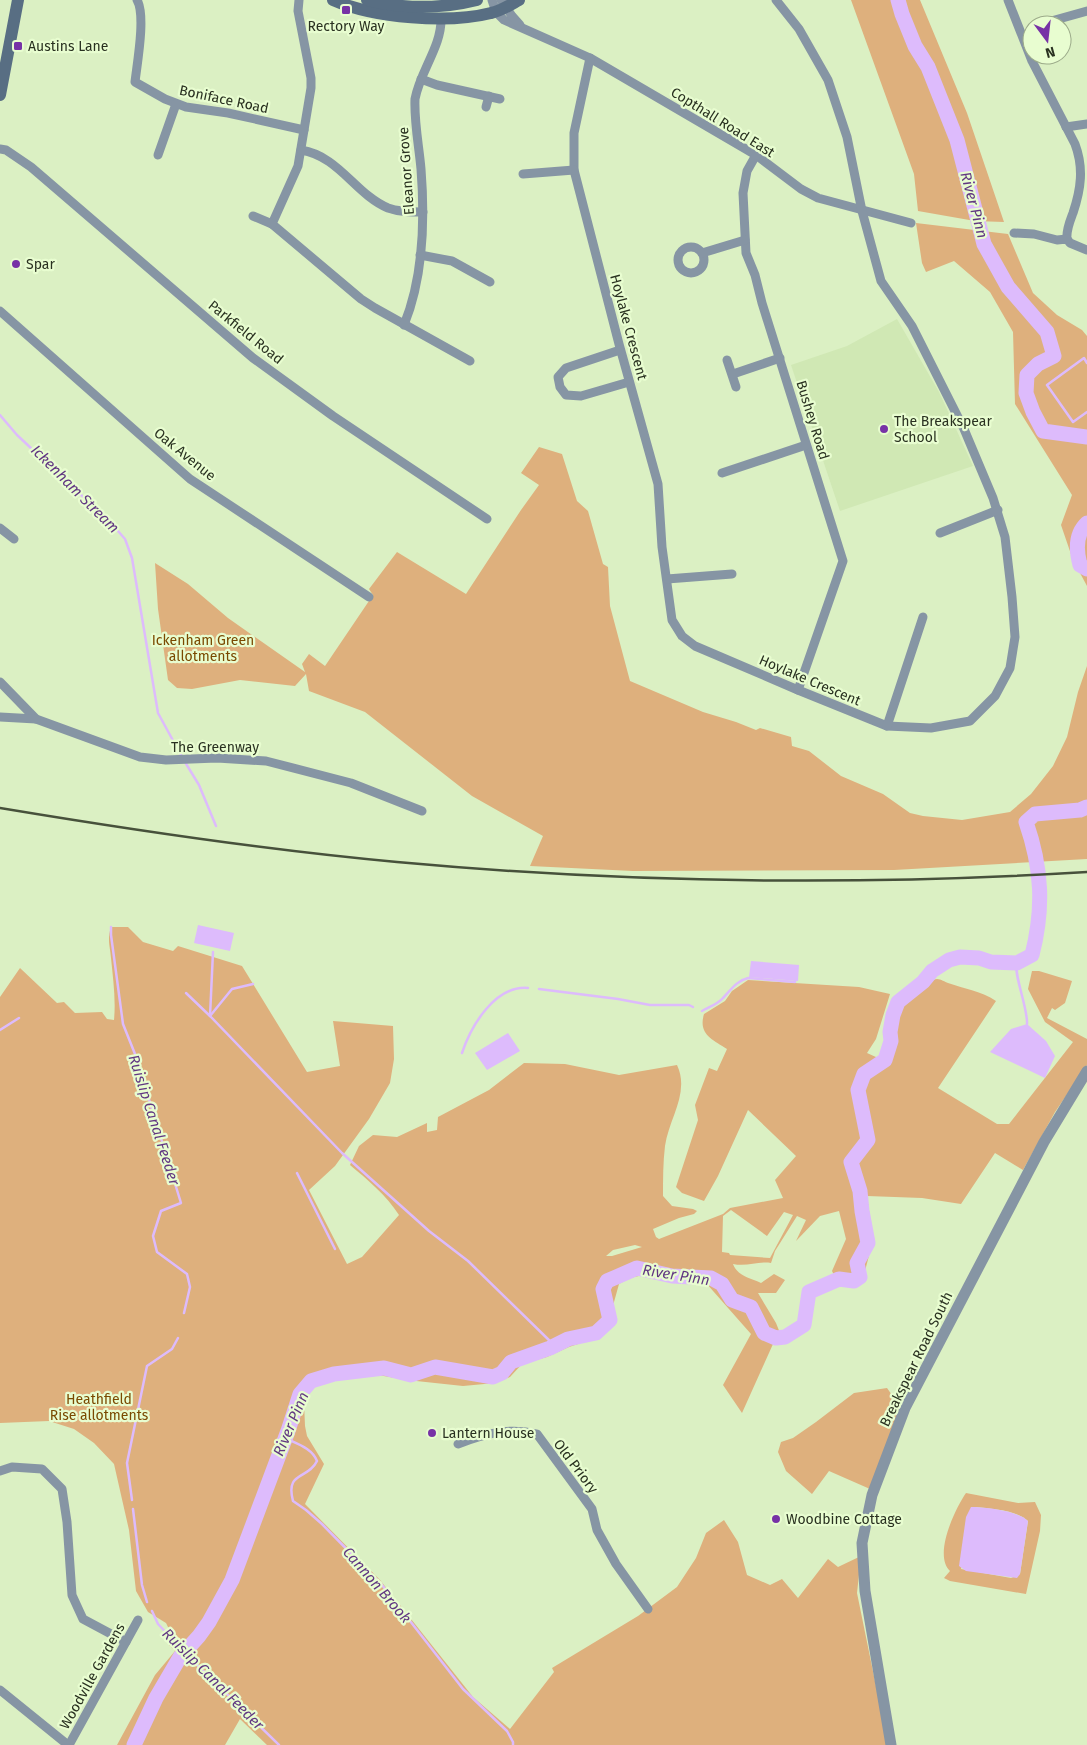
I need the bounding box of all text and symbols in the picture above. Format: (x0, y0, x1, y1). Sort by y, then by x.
marker: Rectory Way (340, 4, 352, 16)
north arrow (1022, 15, 1072, 65)
place label: Rectory Way (307, 18, 385, 35)
place label: Austins Lane (28, 38, 108, 55)
marker: Austins Lane (12, 40, 24, 52)
text: N (1044, 43, 1057, 61)
street label: Boniface Road (178, 82, 270, 117)
street label: Copthall Road East (668, 84, 779, 162)
street label: Eleanor Grove (395, 126, 418, 216)
water label: River Pinn (957, 170, 991, 240)
place label: Spar (26, 256, 55, 273)
marker: Spar (10, 258, 22, 270)
street label: Hoylake Crescent (606, 272, 651, 383)
street label: Parkfield Road (205, 297, 287, 368)
street label: Bushey Road (792, 379, 833, 462)
place label: The Breakspear School (894, 413, 992, 446)
marker: The Breakspear School (878, 423, 890, 435)
street label: Oak Avenue (150, 424, 219, 484)
water label: Ickenham Stream (27, 441, 123, 537)
park label: Ickenham Green allotments (152, 632, 254, 665)
street label: Hoylake Crescent (756, 651, 864, 710)
street label: The Greenway (171, 739, 259, 756)
water label: Ruislip Canal Feeder (124, 1052, 184, 1189)
water label: River Pinn (641, 1261, 711, 1289)
street label: Breakspear Road South (876, 1289, 957, 1429)
water label: River Pinn (269, 1389, 313, 1459)
park label: Heathfield Rise allotments (50, 1391, 149, 1424)
place label: Lantern House (442, 1425, 534, 1442)
marker: Lantern House (426, 1427, 438, 1439)
street label: Old Priory (550, 1436, 602, 1497)
place label: Woodbine Cottage (786, 1511, 902, 1528)
marker: Woodbine Cottage (770, 1513, 782, 1525)
water label: Cannon Brook (339, 1543, 415, 1627)
street label: Woodville Gardens (56, 1620, 129, 1732)
water label: Ruislip Canal Feeder (158, 1624, 268, 1734)

